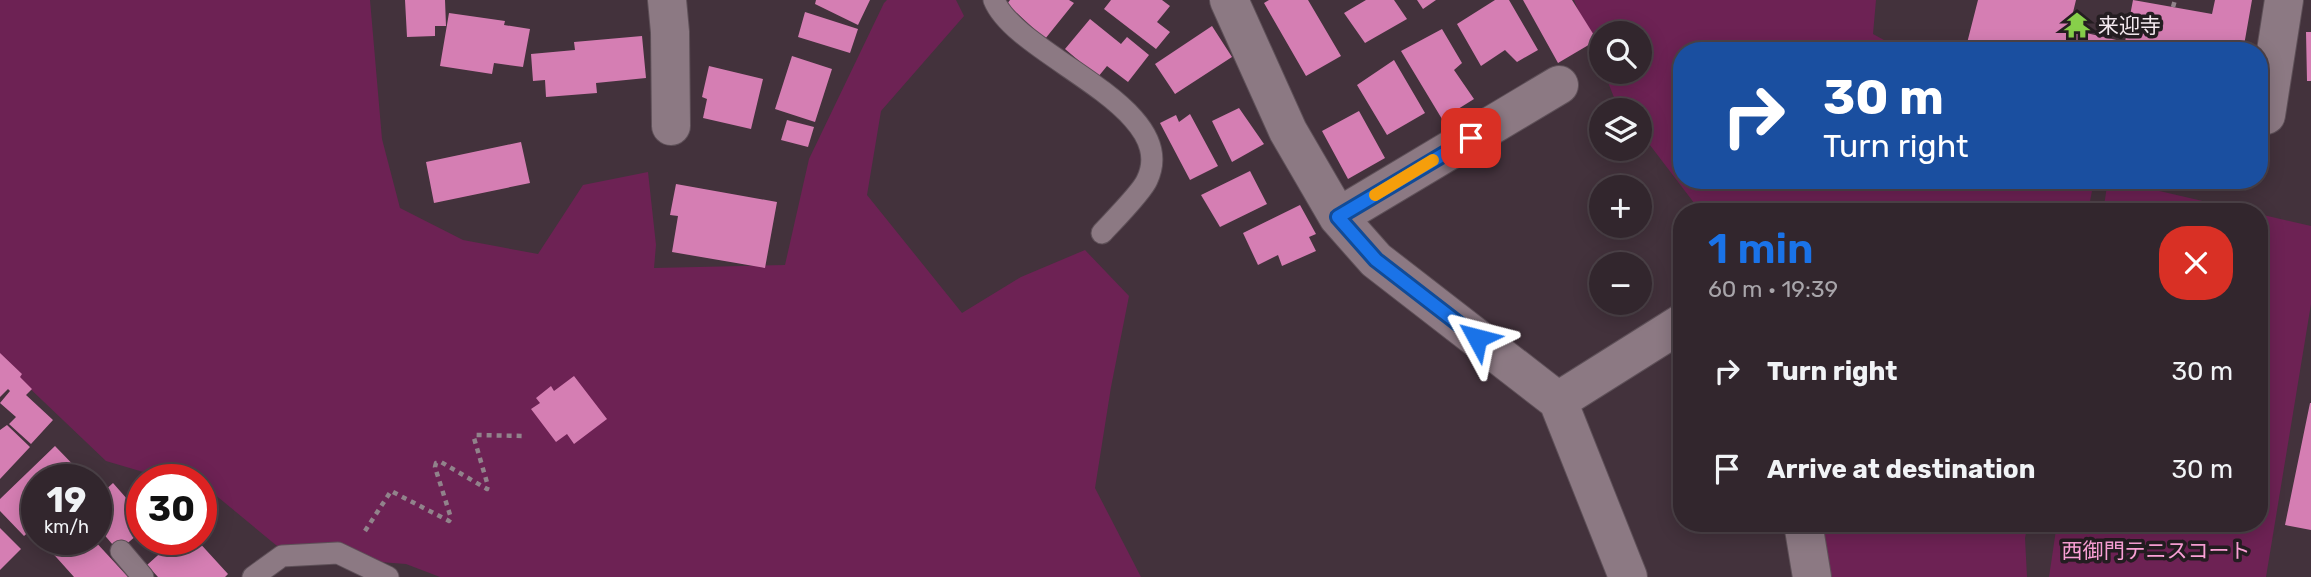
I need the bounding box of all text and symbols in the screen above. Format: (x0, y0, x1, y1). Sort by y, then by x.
temple icon: 来迎寺 (2062, 10, 2092, 40)
place label: 来迎寺 (2098, 13, 2161, 38)
map controls (1589, 21, 1652, 315)
button: search (1589, 21, 1652, 84)
text: 30 m (1823, 68, 1944, 126)
icon: right (1708, 70, 1799, 161)
button: layers (1589, 98, 1652, 161)
pin (1441, 108, 1501, 168)
icon: arrive (1452, 119, 1490, 157)
text: Turn right (1823, 127, 1968, 165)
button: + (1589, 175, 1652, 238)
text: 1 min (1708, 224, 1814, 274)
button: close (2159, 226, 2233, 300)
button: − (1589, 252, 1652, 315)
text: 60 m · 19:39 (1708, 275, 1838, 303)
position arrow (1440, 301, 1514, 375)
icon: right (1708, 352, 1746, 390)
text: Turn right (1767, 356, 1897, 387)
text: 30 m (2171, 356, 2233, 387)
icon: arrive (1708, 450, 1746, 488)
text: Arrive at destination (1767, 454, 2035, 485)
text: 30 m (2171, 454, 2233, 485)
speed limit sign: 30 (126, 464, 217, 555)
text: 19 (47, 479, 86, 521)
text: km/h (44, 516, 89, 538)
park label: 西御門テニスコート (2062, 538, 2251, 563)

